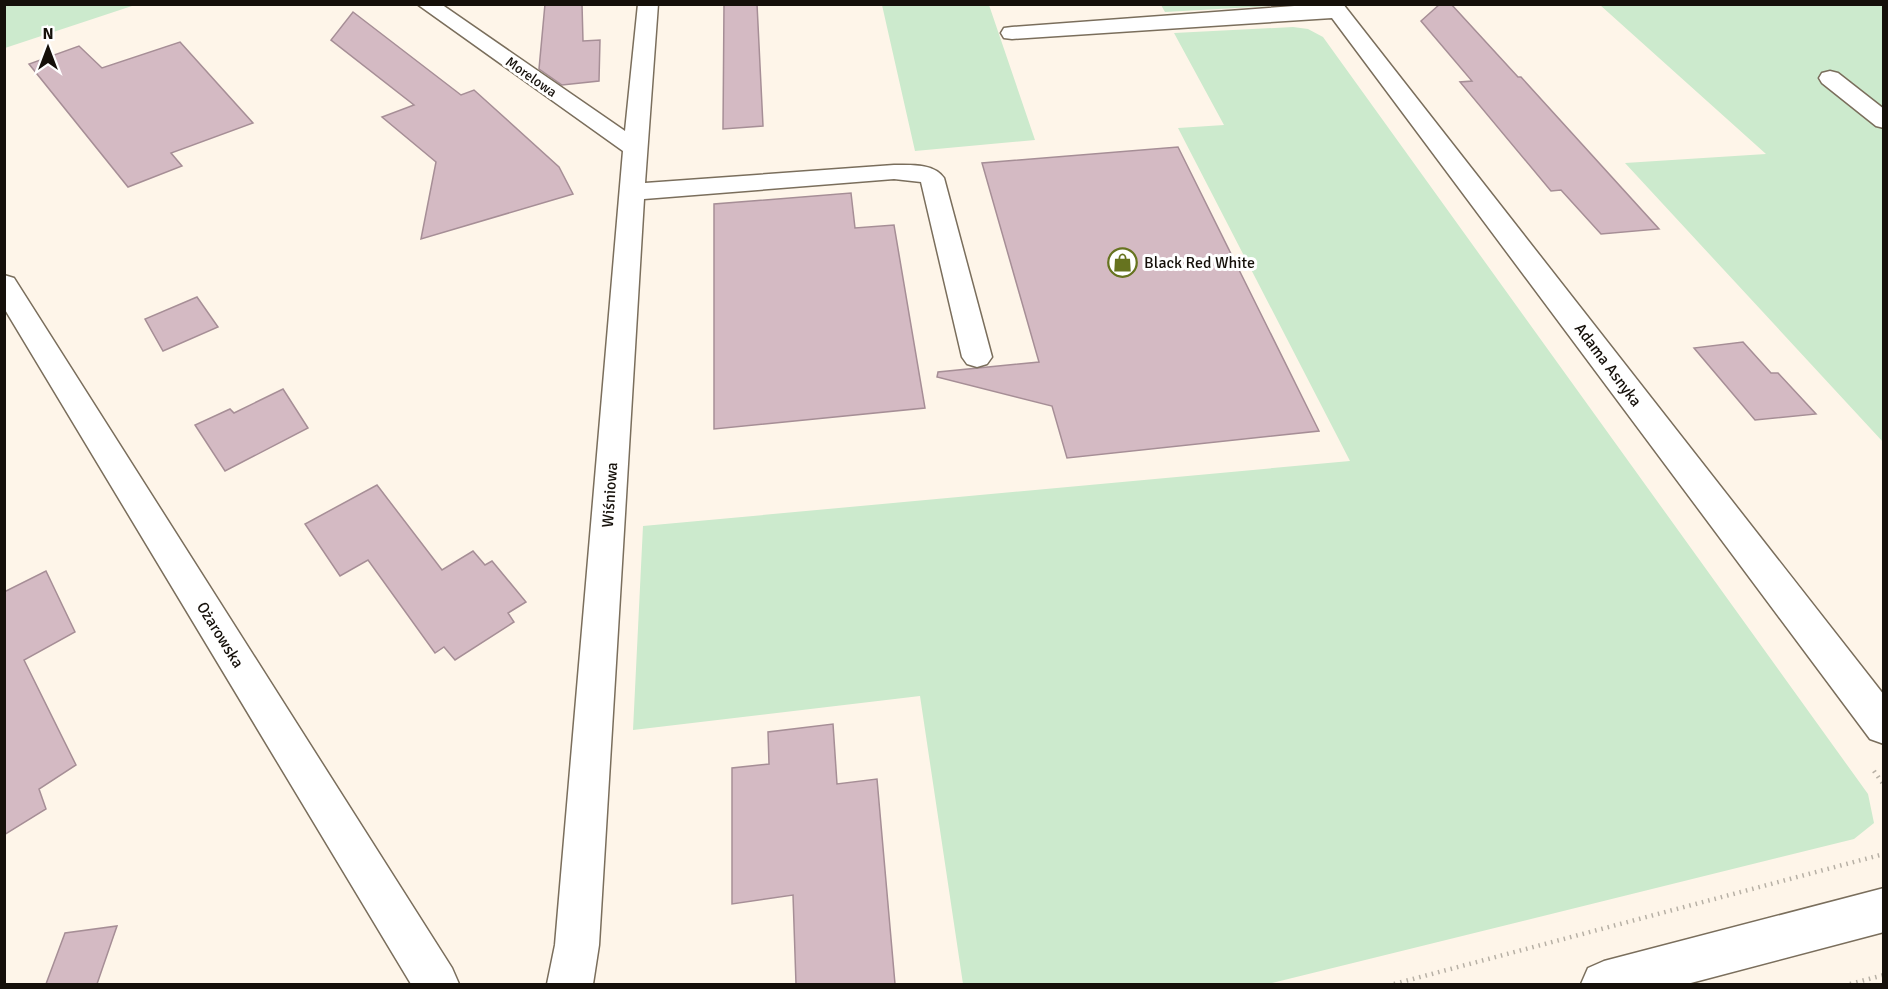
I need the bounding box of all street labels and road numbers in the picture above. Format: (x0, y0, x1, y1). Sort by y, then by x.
street label: Morelowa (502, 53, 560, 101)
street label: Adama Asnyka (1570, 319, 1646, 411)
street label: Wiśniowa (598, 462, 622, 528)
street label: Ożarowska (192, 598, 248, 672)

